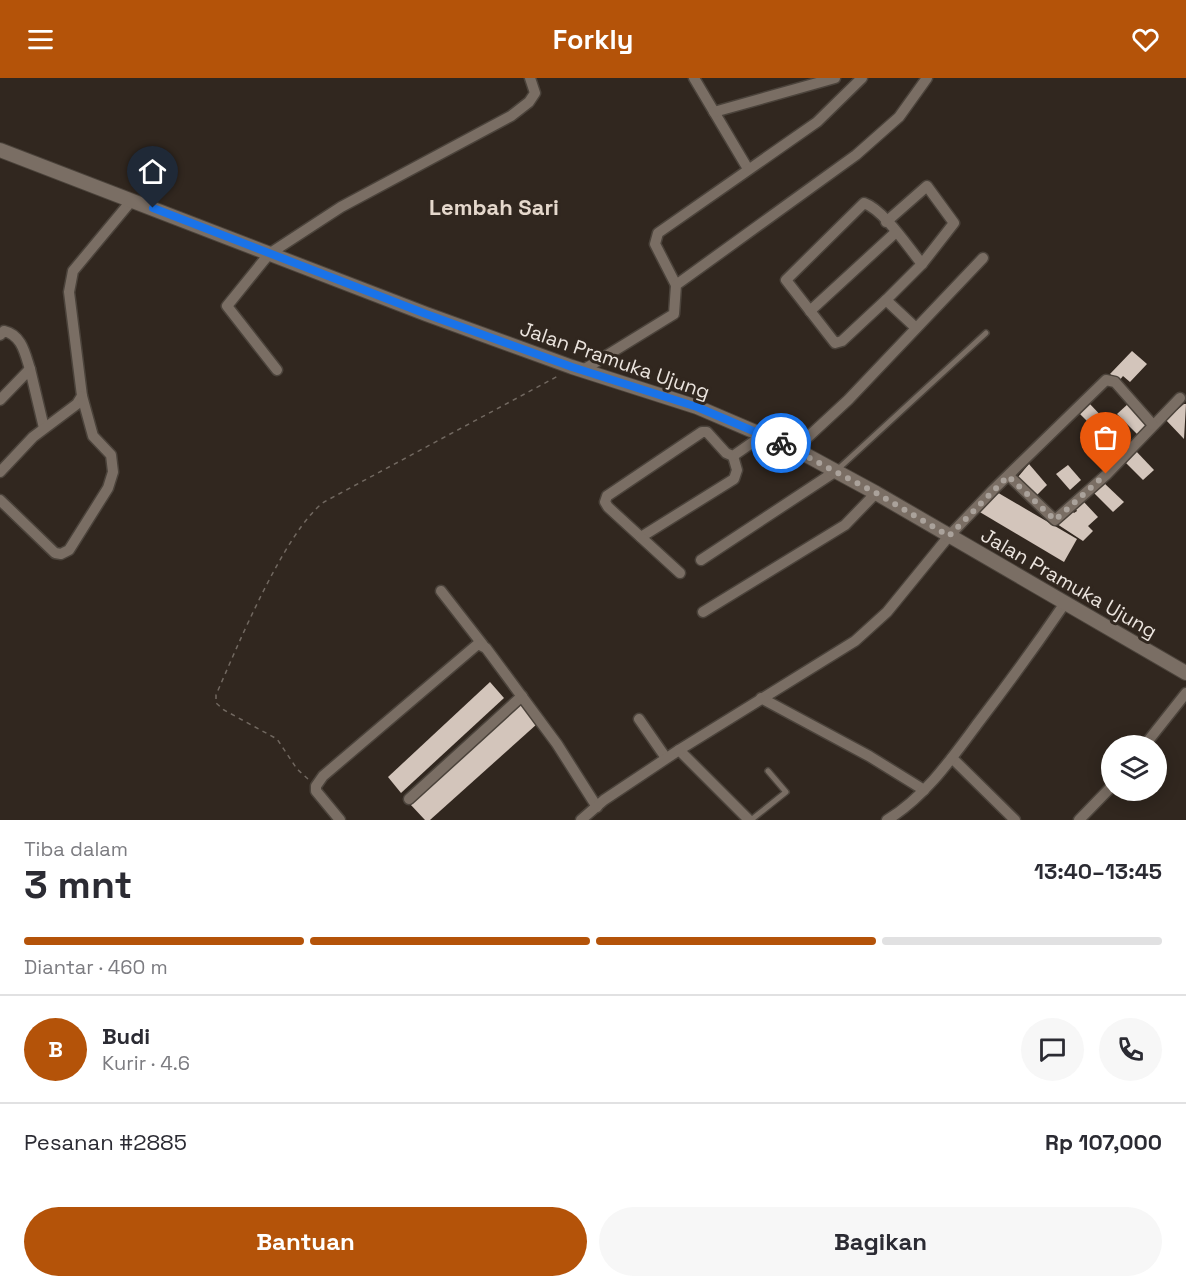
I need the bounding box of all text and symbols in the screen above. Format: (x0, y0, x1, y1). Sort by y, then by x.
text: Forkly (553, 22, 633, 57)
icon: menu (24, 23, 57, 56)
icon: heart (1129, 23, 1162, 56)
pin (127, 146, 178, 208)
icon: home (136, 155, 169, 188)
district label: Lembah Sari (429, 193, 559, 221)
street label: Jalan Pramuka Ujung (516, 315, 714, 405)
pin (1080, 412, 1131, 474)
courier (751, 413, 811, 473)
icon: bag (1089, 421, 1122, 454)
icon: bike (765, 427, 798, 460)
street label: Jalan Pramuka Ujung (976, 522, 1162, 644)
map controls (1101, 735, 1167, 801)
button: layers (1101, 735, 1167, 801)
text: Tiba dalam (24, 836, 128, 862)
text: 13:40–13:45 (1034, 857, 1162, 885)
text: 3 mnt (24, 860, 132, 909)
text: Diantar · 460 m (24, 954, 168, 980)
button: chat (1021, 1018, 1084, 1081)
button: phone (1099, 1018, 1162, 1081)
text: Budi (102, 1022, 150, 1050)
text: B (48, 1035, 63, 1063)
text: Kurir · 4.6 (102, 1050, 190, 1076)
text: Pesanan #2885 (24, 1128, 187, 1156)
text: Rp 107,000 (1045, 1128, 1162, 1156)
button: Bantuan (24, 1207, 587, 1276)
button: Bagikan (599, 1207, 1162, 1276)

